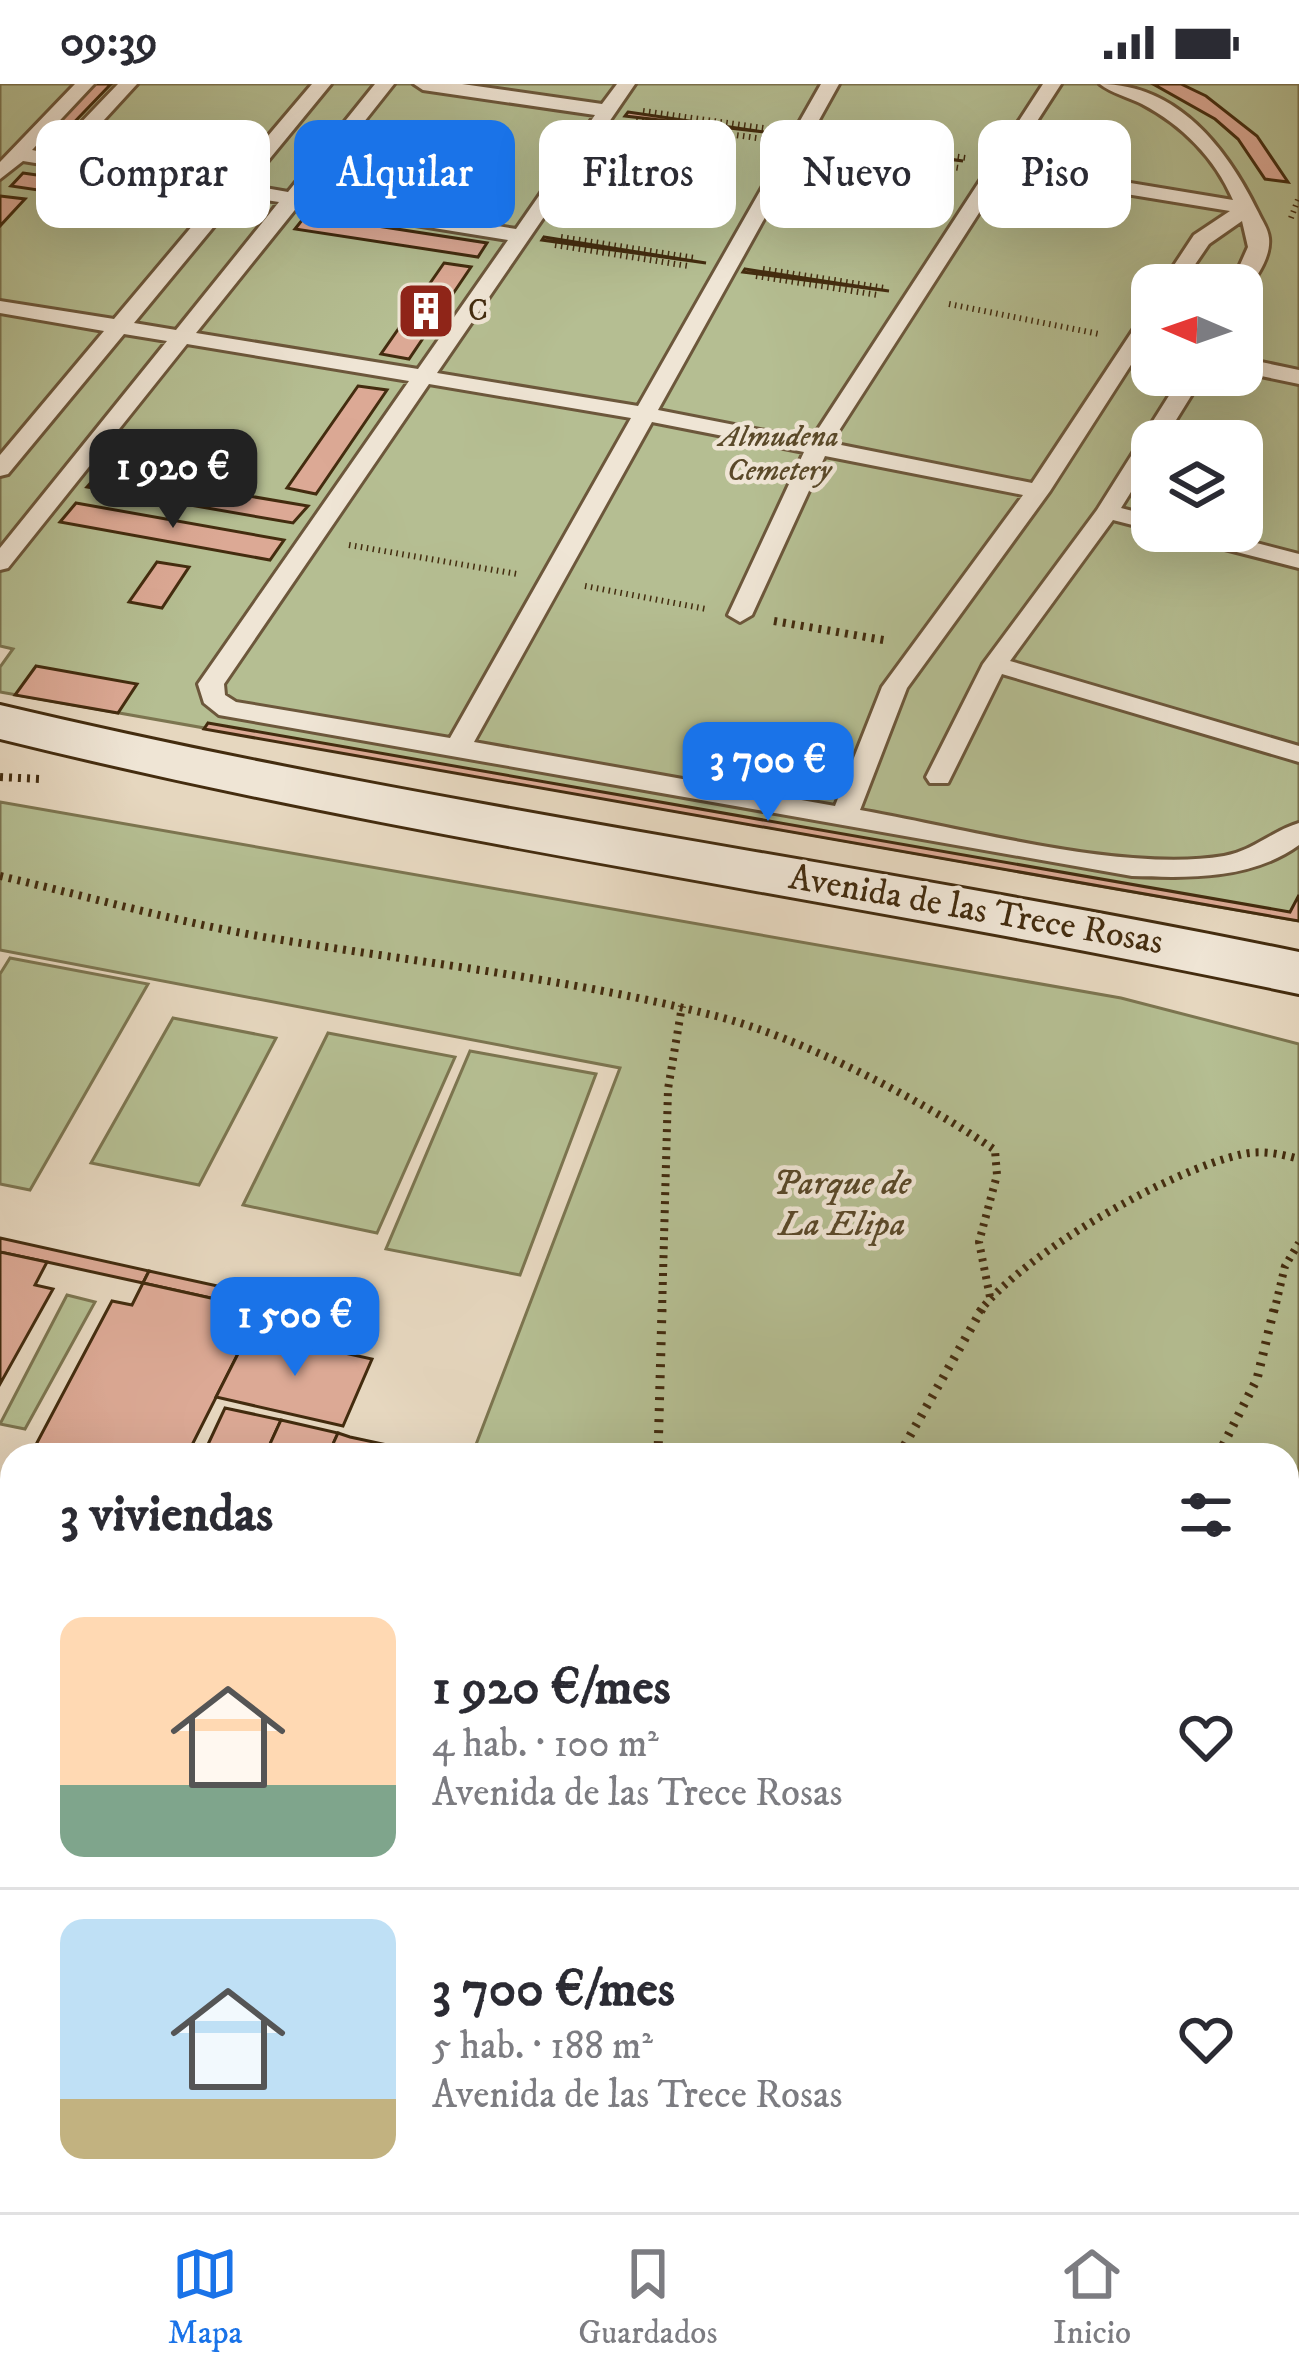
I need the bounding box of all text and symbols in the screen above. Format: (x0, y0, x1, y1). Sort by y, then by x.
text: 09:39 (60, 14, 158, 70)
chip: Comprar (36, 120, 270, 228)
chip: Alquilar (294, 120, 515, 228)
chip: Filtros (539, 120, 736, 228)
chip: Nuevo (760, 120, 954, 228)
chip: Piso (978, 120, 1131, 228)
north arrow (1131, 264, 1263, 396)
map controls (1131, 264, 1263, 552)
building icon: C (395, 280, 457, 342)
place label: C (468, 293, 488, 330)
park label: Almudena Cemetery (716, 419, 839, 490)
button: layers (1131, 420, 1263, 552)
pin: 1 920 € (62, 429, 284, 531)
text: 1 920 € (116, 443, 230, 492)
pin: 3 700 € (657, 722, 879, 824)
text: 3 700 € (710, 736, 826, 785)
street label: Avenida de las Trece Rosas (785, 855, 1167, 965)
park label: Parque de La Elipa (773, 1161, 912, 1247)
pin: 1 500 € (184, 1277, 406, 1379)
text: 1 500 € (237, 1291, 353, 1340)
icon: filters (1173, 1482, 1239, 1548)
text: 3 viviendas (60, 1483, 273, 1547)
text: 1 920 €/mes (432, 1656, 671, 1720)
icon: home (156, 1665, 300, 1809)
icon: heart (1173, 1704, 1239, 1770)
text: 4 hab. · 100 m² (432, 1720, 659, 1769)
text: Avenida de las Trece Rosas (432, 1769, 843, 1818)
text: 3 700 €/mes (432, 1958, 675, 2022)
icon: home (156, 1967, 300, 2111)
icon: heart (1173, 2006, 1239, 2072)
text: 5 hab. · 188 m² (432, 2022, 653, 2071)
text: Avenida de las Trece Rosas (432, 2071, 843, 2120)
tab: Mapa (168, 2241, 243, 2354)
tab: Guardados (578, 2241, 717, 2354)
tab: Inicio (1053, 2241, 1131, 2354)

